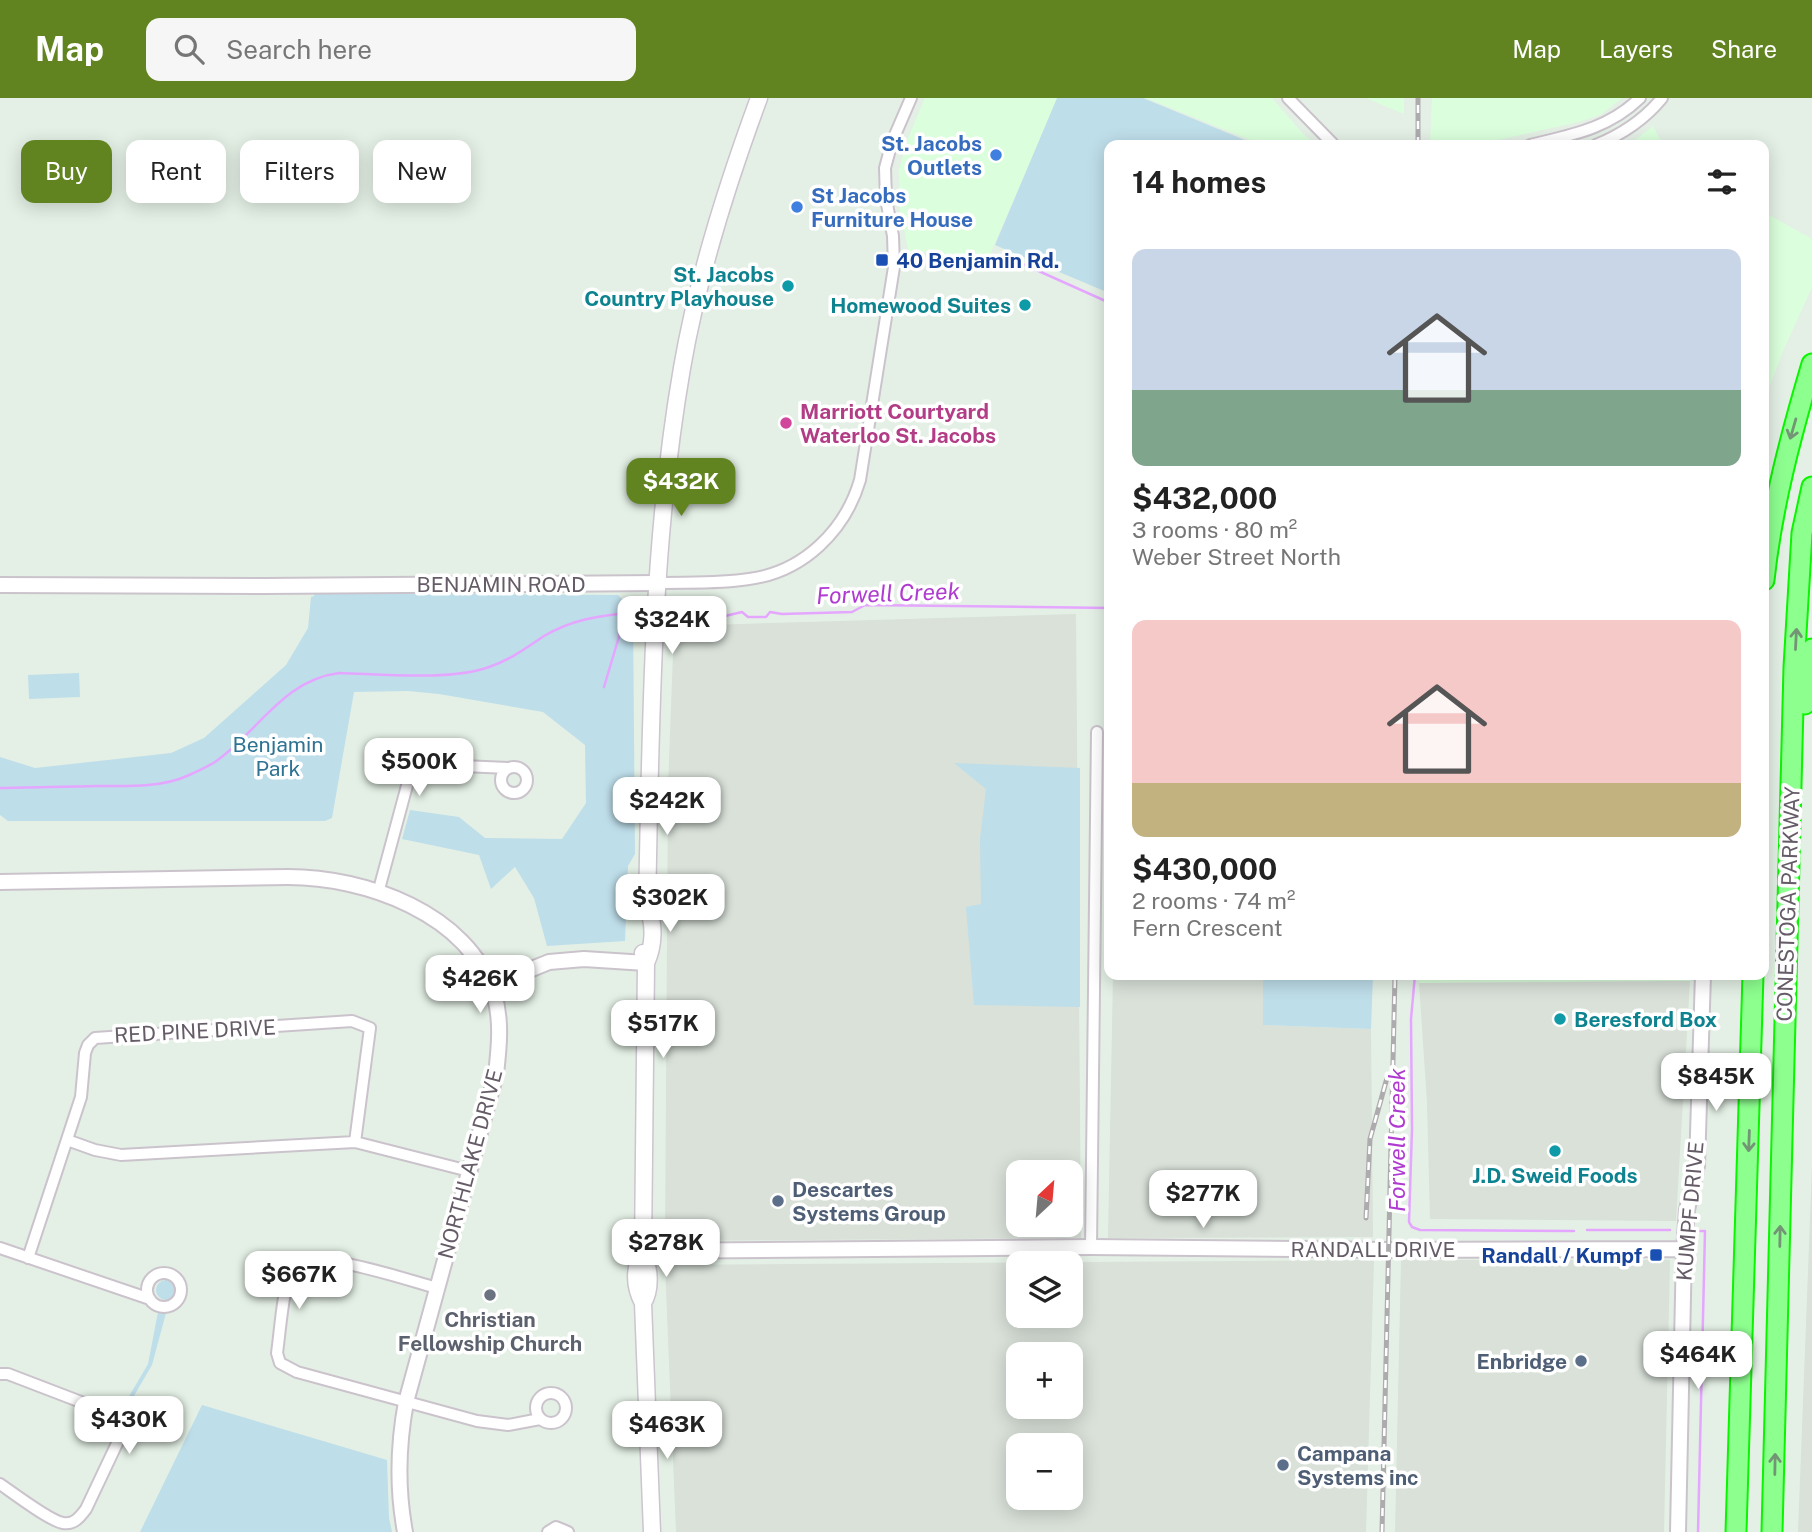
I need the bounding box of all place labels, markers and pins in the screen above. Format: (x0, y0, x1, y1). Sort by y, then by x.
place label: St. Jacobs Outlets (881, 131, 982, 180)
marker: St. Jacobs Outlets (988, 147, 1004, 163)
place label: St Jacobs Furniture House (811, 183, 973, 232)
marker: St Jacobs Furniture House (789, 199, 805, 215)
place label: 40 Benjamin Rd. (896, 248, 1059, 273)
marker: 40 Benjamin Rd. (874, 252, 890, 268)
place label: St. Jacobs Country Playhouse (584, 262, 774, 311)
marker: St. Jacobs Country Playhouse (780, 278, 796, 294)
place label: Homewood Suites (830, 293, 1011, 318)
marker: Homewood Suites (1017, 297, 1033, 313)
place label: Marriott Courtyard Waterloo St. Jacobs (800, 399, 996, 448)
marker: Marriott Courtyard Waterloo St. Jacobs (778, 415, 794, 431)
pin: $432K (632, 458, 730, 518)
pin: $324K (623, 596, 721, 656)
pin: $500K (370, 738, 468, 798)
pin: $242K (618, 778, 716, 837)
pin: $302K (621, 874, 719, 934)
pin: $426K (431, 956, 529, 1015)
pin: $517K (614, 1000, 712, 1060)
place label: Beresford Box (1574, 1007, 1717, 1032)
marker: Beresford Box (1552, 1011, 1568, 1027)
pin: $845K (1667, 1054, 1765, 1113)
marker: J.D. Sweid Foods (1547, 1143, 1563, 1159)
place label: J.D. Sweid Foods (1472, 1163, 1638, 1188)
pin: $277K (1154, 1170, 1252, 1230)
place label: Descartes Systems Group (792, 1177, 946, 1226)
marker: Descartes Systems Group (770, 1193, 786, 1209)
pin: $278K (617, 1220, 715, 1279)
place label: Randall / Kumpf (1481, 1243, 1642, 1268)
marker: Randall / Kumpf (1648, 1247, 1664, 1263)
pin: $667K (250, 1252, 348, 1311)
marker: Christian Fellowship Church (482, 1287, 498, 1303)
place label: Christian Fellowship Church (398, 1307, 582, 1356)
pin: $464K (1649, 1332, 1747, 1391)
place label: Enbridge (1477, 1349, 1567, 1374)
marker: Enbridge (1573, 1353, 1589, 1369)
pin: $430K (80, 1396, 178, 1456)
pin: $463K (618, 1402, 716, 1461)
place label: Campana Systems inc (1297, 1441, 1419, 1490)
marker: Campana Systems inc (1275, 1457, 1291, 1473)

